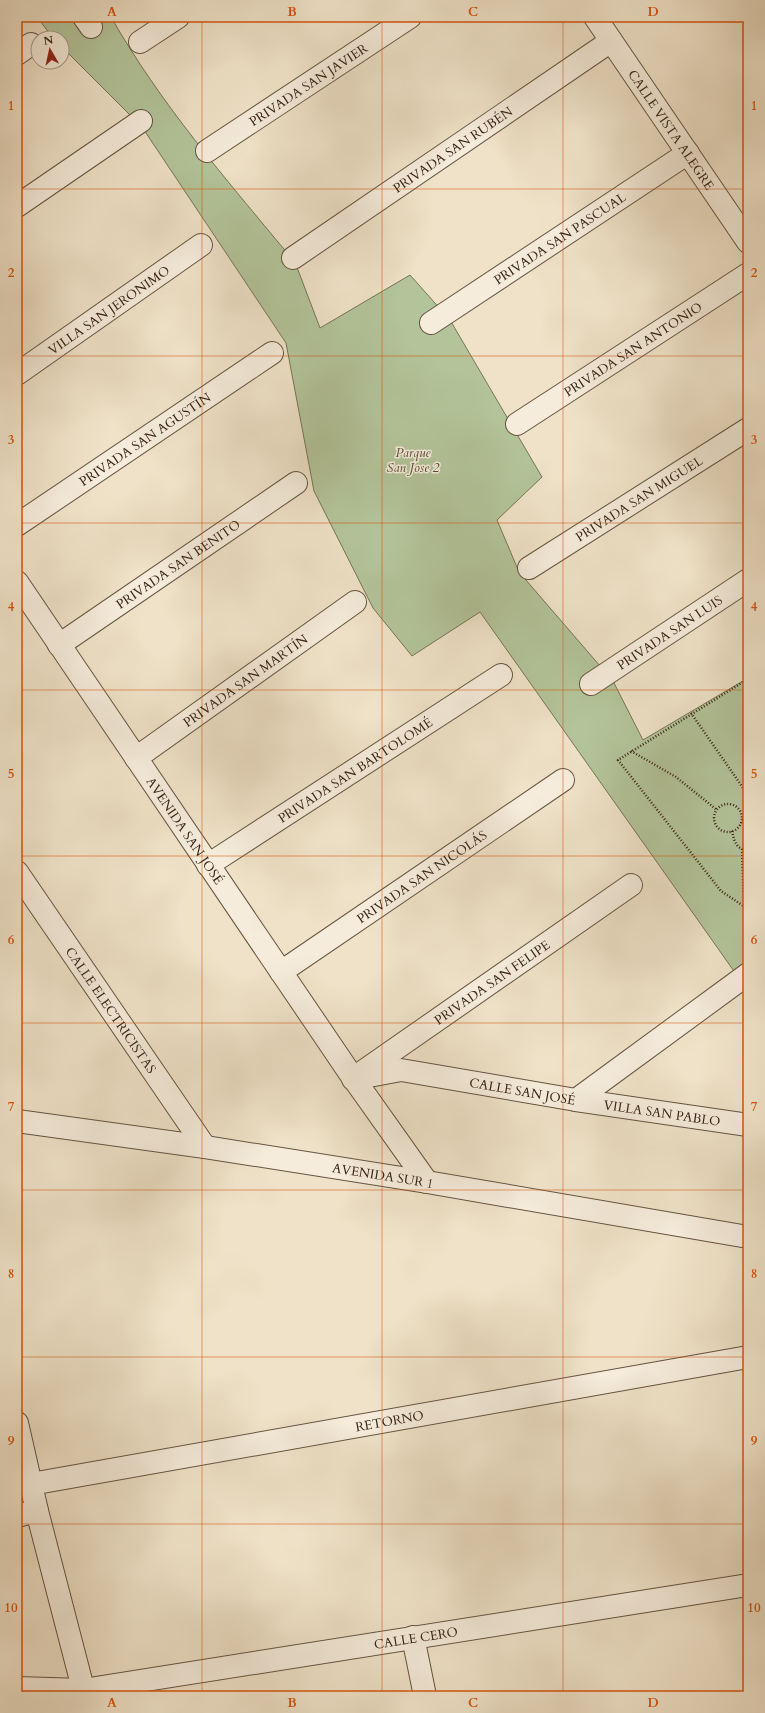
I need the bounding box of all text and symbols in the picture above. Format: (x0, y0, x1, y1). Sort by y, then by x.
text: A (107, 3, 117, 21)
text: B (287, 3, 297, 21)
text: C (468, 3, 478, 21)
text: D (647, 3, 659, 21)
north arrow (30, 30, 70, 70)
text: N (43, 32, 55, 49)
street label: PRIVADA SAN JAVIER (246, 40, 371, 131)
street label: CALLE VISTA ALEGRE (623, 66, 718, 194)
text: 1 (8, 97, 14, 115)
text: 1 (751, 97, 757, 115)
street label: PRIVADA SAN RUBÉN (390, 103, 516, 197)
street label: PRIVADA SAN PASCUAL (490, 189, 630, 289)
street label: VILLA SAN JERONIMO (45, 262, 174, 359)
text: 2 (8, 264, 15, 282)
text: 2 (751, 264, 758, 282)
street label: PRIVADA SAN ANTONIO (561, 298, 706, 401)
street label: PRIVADA SAN AGUSTÍN (76, 389, 215, 491)
text: 3 (8, 431, 15, 449)
text: 3 (751, 431, 758, 449)
park label: Parque San Jose 2 (386, 444, 440, 477)
street label: PRIVADA SAN MIGUEL (572, 452, 706, 546)
street label: PRIVADA SAN BENITO (113, 516, 244, 613)
street label: PRIVADA SAN LUIS (614, 591, 726, 674)
text: 4 (8, 598, 15, 616)
text: 4 (751, 598, 758, 616)
street label: PRIVADA SAN MARTÍN (180, 630, 312, 732)
street label: PRIVADA SAN BARTOLOMÉ (275, 714, 436, 827)
text: 5 (8, 765, 14, 783)
text: 5 (751, 765, 757, 783)
street label: AVENIDA SAN JOSÉ (142, 774, 227, 888)
street label: PRIVADA SAN NICOLÁS (353, 826, 491, 928)
text: 6 (8, 931, 15, 949)
text: 6 (751, 931, 758, 949)
street label: PRIVADA SAN FELIPE (431, 936, 554, 1029)
street label: CALLE ELECTRICISTAS (61, 944, 160, 1077)
street label: CALLE SAN JOSÉ (468, 1074, 576, 1110)
street label: VILLA SAN PABLO (602, 1096, 722, 1131)
text: 7 (8, 1098, 15, 1116)
text: 7 (751, 1098, 758, 1116)
street label: AVENIDA SUR 1 (331, 1159, 435, 1193)
text: 8 (8, 1265, 14, 1283)
text: 8 (751, 1265, 757, 1283)
street label: RETORNO (354, 1407, 425, 1436)
text: 9 (8, 1432, 15, 1450)
text: 9 (751, 1432, 758, 1450)
text: 10 (4, 1599, 18, 1617)
text: 10 (747, 1599, 761, 1617)
street label: CALLE CERO (373, 1623, 459, 1654)
text: A (107, 1694, 117, 1712)
text: B (287, 1694, 297, 1712)
text: C (468, 1694, 478, 1712)
text: D (647, 1694, 659, 1712)

